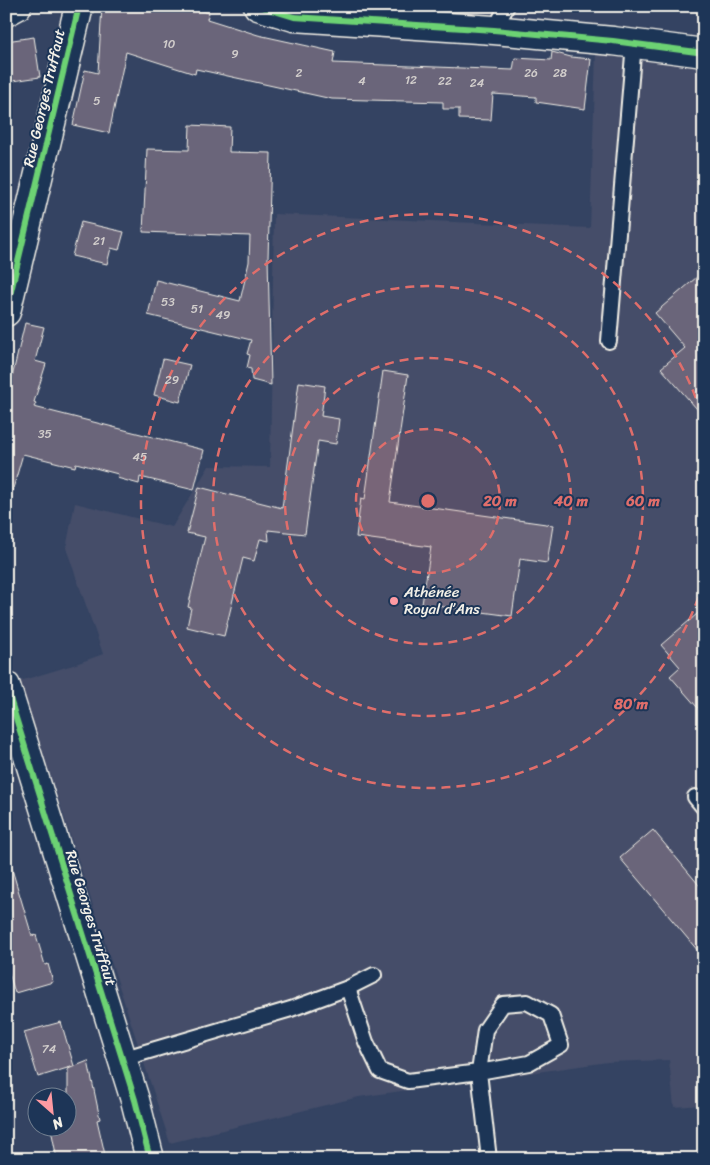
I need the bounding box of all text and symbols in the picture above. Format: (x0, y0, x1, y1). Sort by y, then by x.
street label: Rue Georges Truffaut (15, 26, 73, 170)
house number: 10 (163, 33, 176, 55)
house number: 9 (231, 43, 239, 65)
house number: 2 (296, 62, 303, 84)
house number: 26 (524, 62, 538, 84)
house number: 28 (553, 62, 567, 84)
house number: 12 (405, 69, 417, 91)
house number: 4 (358, 70, 366, 92)
house number: 22 (438, 70, 452, 92)
house number: 24 (470, 72, 485, 94)
house number: 5 (93, 90, 101, 112)
house number: 21 (93, 230, 105, 252)
house number: 53 (161, 291, 175, 313)
house number: 51 (191, 298, 203, 320)
house number: 49 (216, 304, 230, 326)
house number: 29 (165, 369, 179, 391)
house number: 35 (38, 423, 52, 445)
house number: 45 (133, 446, 147, 468)
text: 20 m (482, 488, 517, 514)
text: 40 m (553, 488, 589, 514)
text: 60 m (625, 488, 660, 514)
centre of rings (419, 492, 437, 510)
place label: Athénée Royal d’Ans (403, 579, 480, 622)
marker: Athénée Royal d’Ans (388, 595, 400, 607)
text: 80 m (613, 691, 648, 717)
street label: Rue Georges Truffaut (58, 847, 124, 990)
house number: 74 (42, 1038, 57, 1060)
north arrow (28, 1088, 78, 1138)
text: N (47, 1109, 69, 1137)

